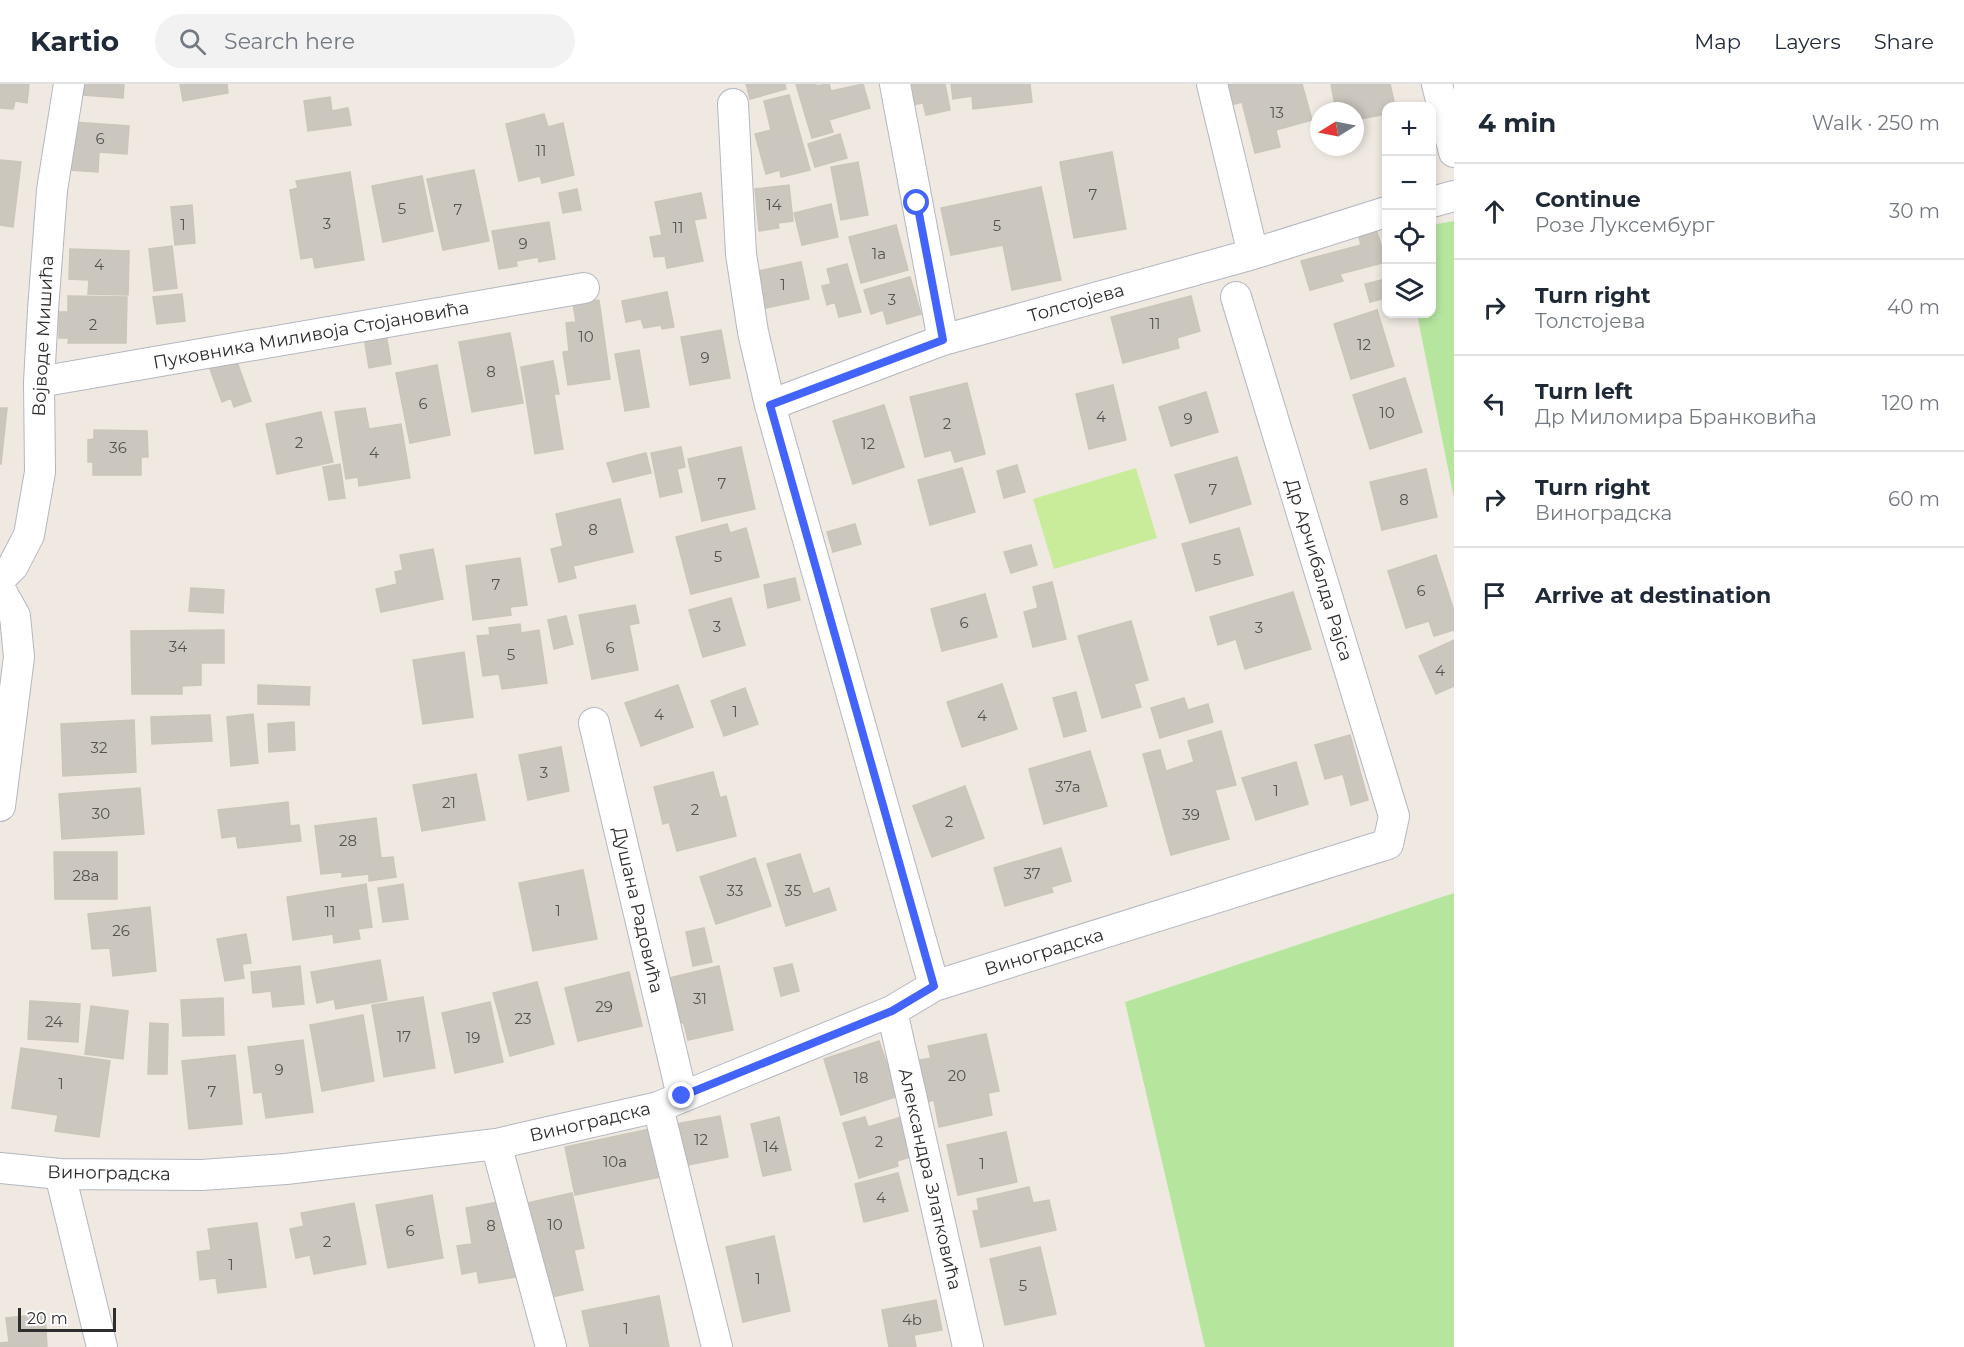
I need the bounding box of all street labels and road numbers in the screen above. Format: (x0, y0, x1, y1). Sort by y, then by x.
street label: Војводе Мишића (28, 255, 58, 417)
street label: Толстојева (1025, 279, 1127, 327)
street label: Пуковника Миливоја Стојановића (151, 296, 471, 374)
street label: Др Арчибалда Рајса (1281, 476, 1357, 664)
street label: Душана Радовића (608, 825, 668, 995)
street label: Виноградска (982, 923, 1106, 981)
street label: Александра Златковића (894, 1066, 966, 1292)
street label: Виноградска (527, 1097, 653, 1147)
street label: Виноградска (47, 1161, 171, 1185)

